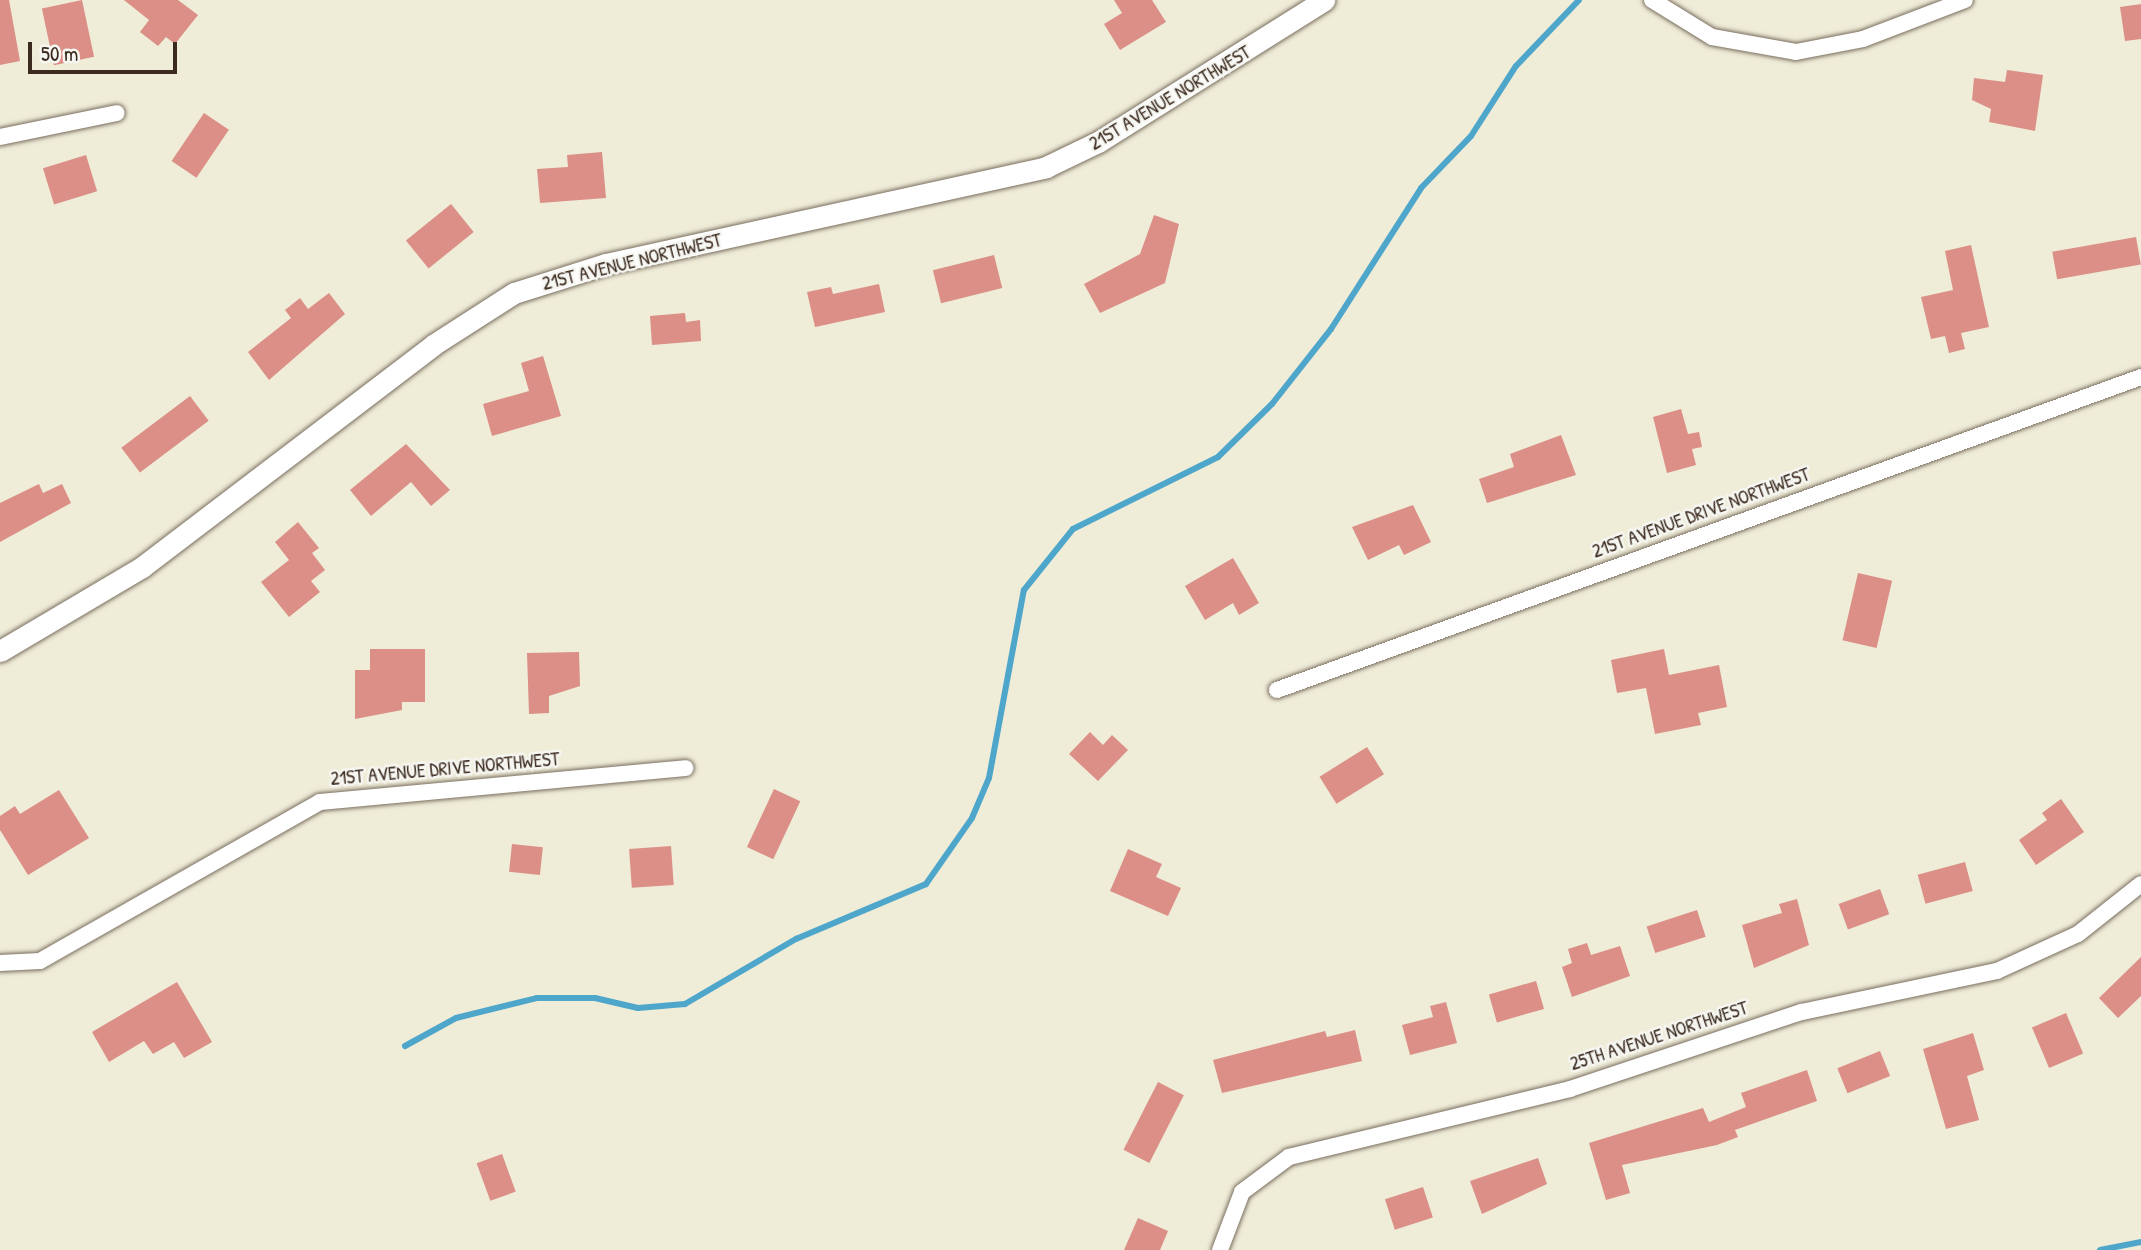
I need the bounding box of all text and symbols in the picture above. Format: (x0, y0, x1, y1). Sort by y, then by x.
scale bar (32, 28, 180, 72)
text: 50 m (41, 39, 78, 68)
street label: 21ST AVENUE NORTHWEST (1085, 41, 1255, 155)
street label: 21ST AVENUE NORTHWEST (540, 229, 724, 295)
street label: 21ST AVENUE DRIVE NORTHWEST (1589, 463, 1813, 563)
street label: 21ST AVENUE DRIVE NORTHWEST (330, 748, 560, 790)
street label: 25TH AVENUE NORTHWEST (1567, 996, 1751, 1076)

